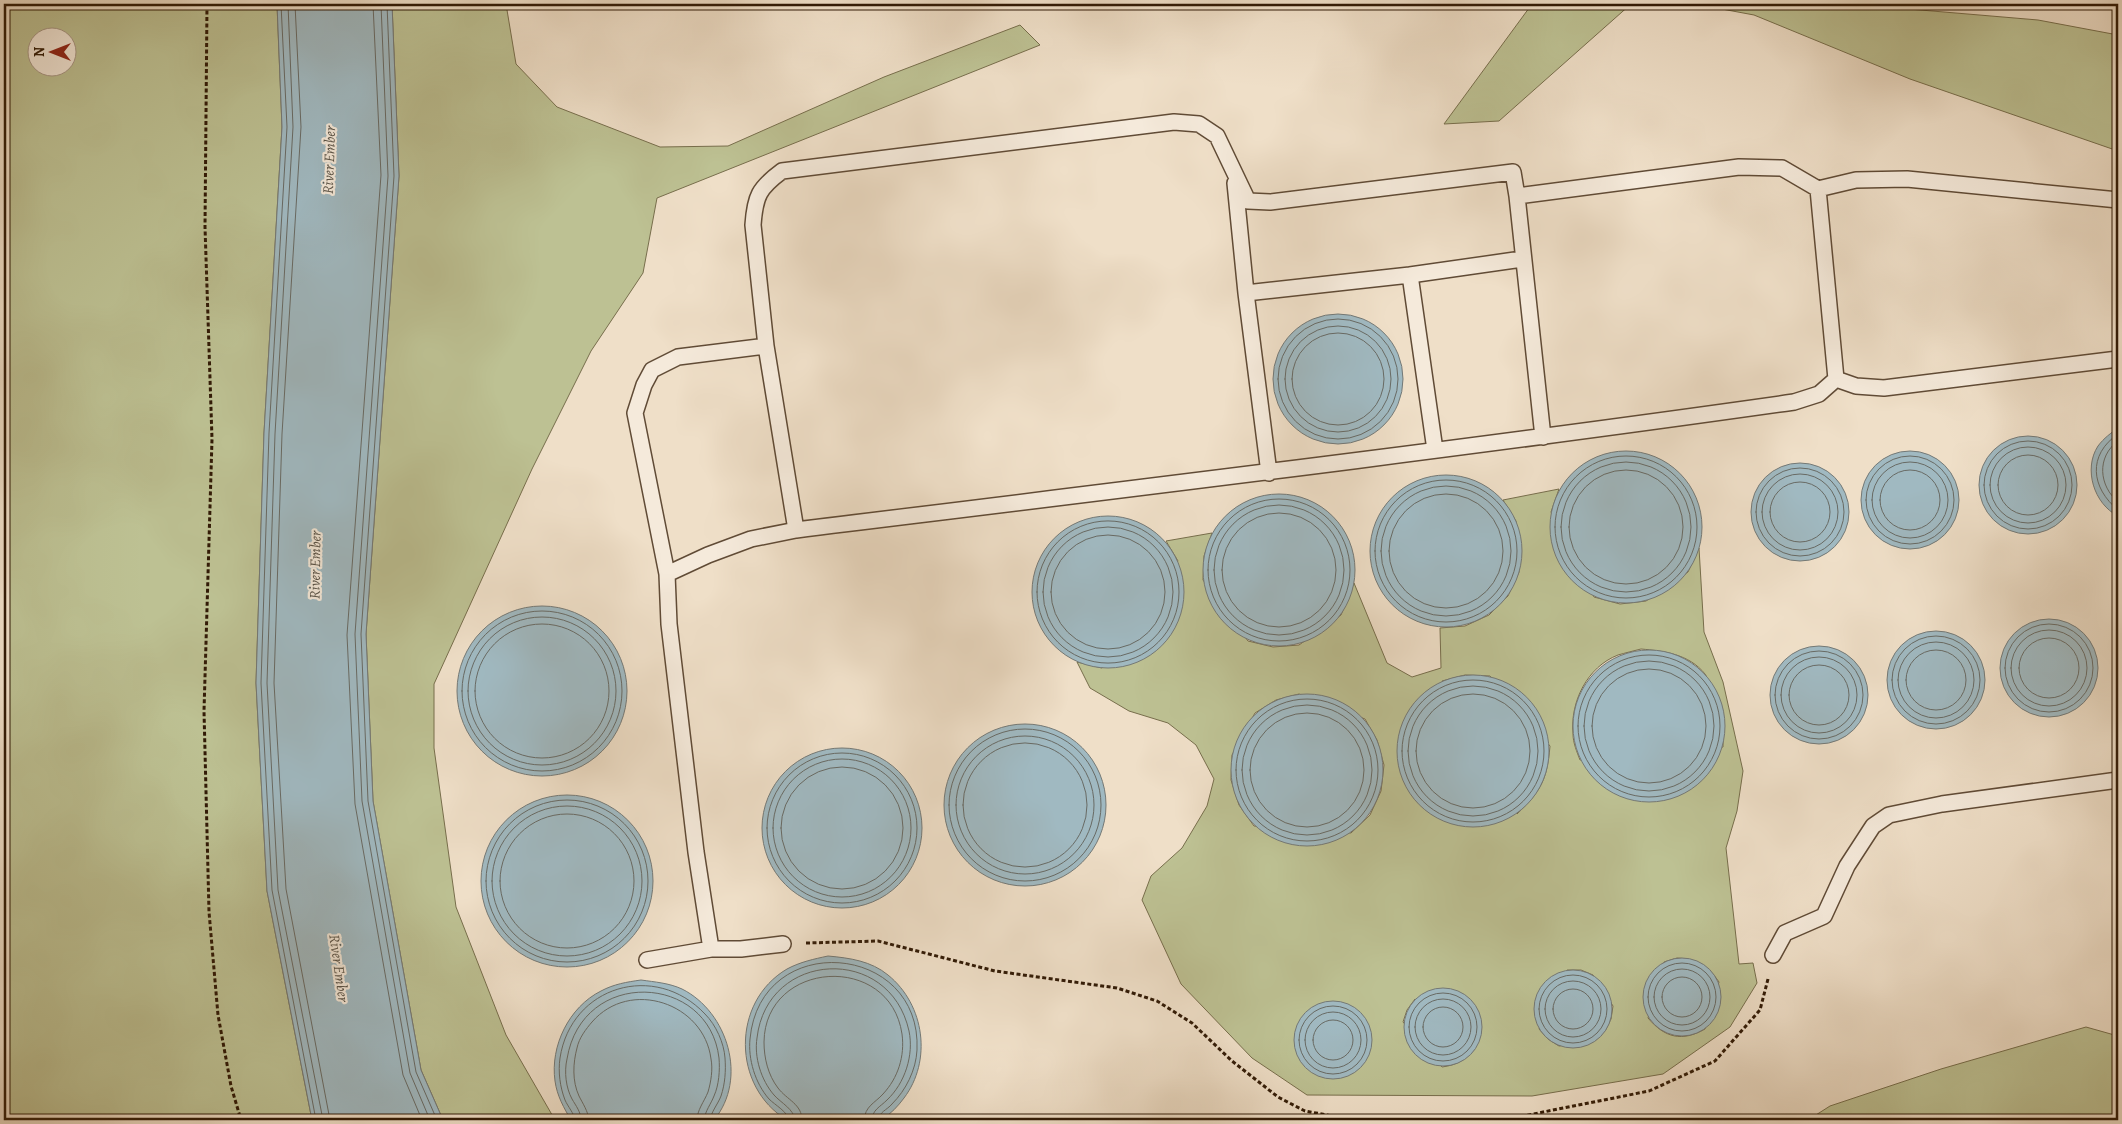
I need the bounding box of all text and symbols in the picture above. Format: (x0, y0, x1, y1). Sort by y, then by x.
north arrow (28, 28, 78, 78)
text: N (30, 47, 49, 57)
water label: River Ember (318, 125, 340, 194)
water label: River Ember (304, 530, 326, 599)
water label: River Ember (324, 933, 354, 1004)

